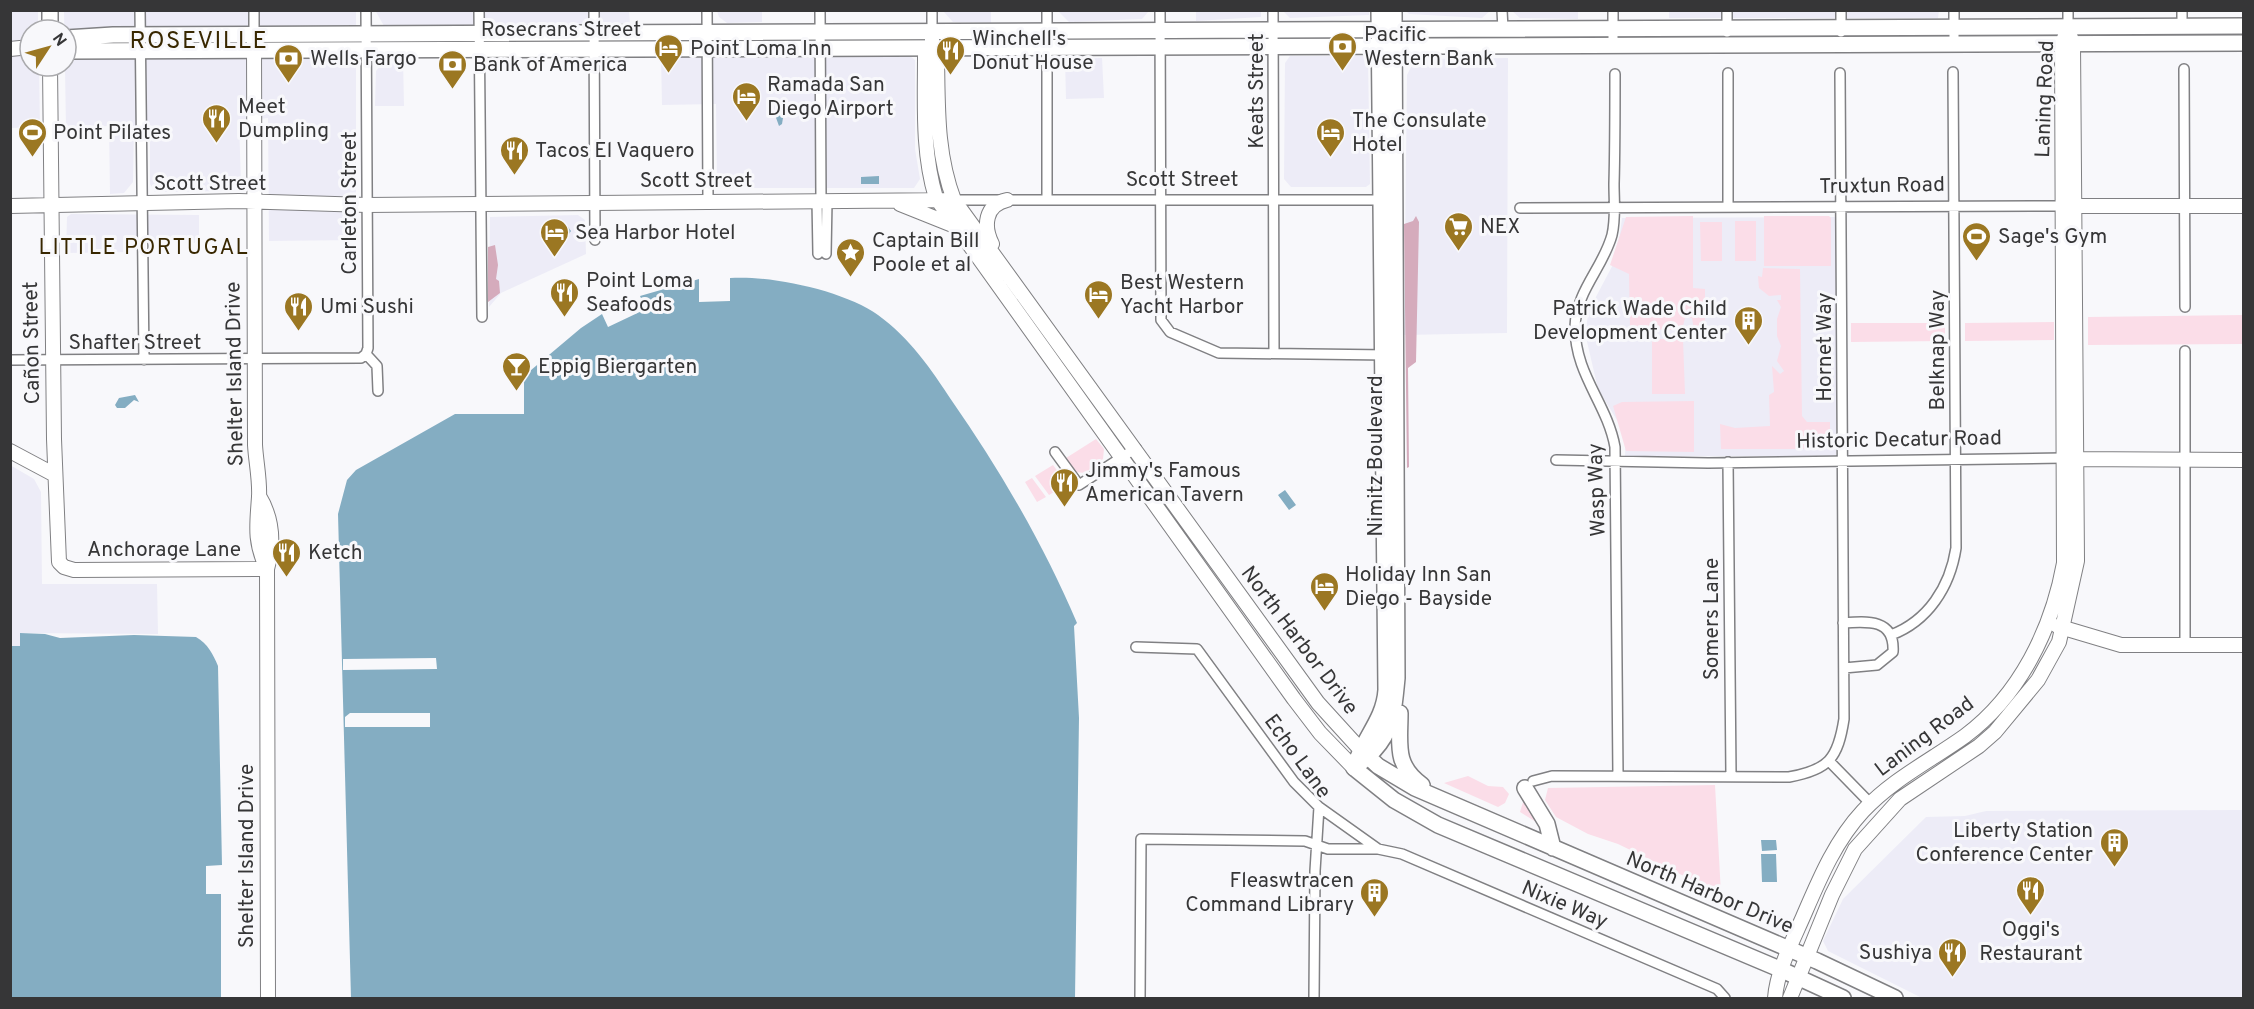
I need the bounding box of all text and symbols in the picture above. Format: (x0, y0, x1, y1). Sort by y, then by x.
street label: Rosecrans Street (481, 17, 641, 44)
north arrow (18, 18, 78, 78)
place label: Pacific Western Bank (1364, 22, 1494, 73)
place label: Winchell's Donut House (972, 26, 1093, 77)
district label: ROSEVILLE (130, 27, 268, 57)
text: N (47, 30, 70, 51)
bank icon: Pacific Western Bank (1327, 30, 1359, 72)
hotel icon: Point Loma Inn (653, 32, 685, 74)
street label: Keats Street (1244, 33, 1271, 149)
restaurant icon: Winchell's Donut House (935, 34, 967, 76)
place label: Point Loma Inn (690, 36, 832, 63)
street label: Laning Road (2030, 40, 2061, 158)
bank icon: Wells Fargo (273, 42, 305, 84)
place label: Wells Fargo (310, 46, 417, 73)
bank icon: Bank of America (436, 48, 468, 90)
place label: Bank of America (473, 52, 627, 79)
place label: Ramada San Diego Airport (767, 72, 894, 123)
hotel icon: Ramada San Diego Airport (730, 80, 762, 122)
place label: Meet Dumpling (238, 94, 329, 145)
restaurant icon: Meet Dumpling (201, 102, 233, 144)
place label: The Consulate Hotel (1352, 108, 1486, 159)
sports icon: Point Pilates (16, 116, 48, 158)
hotel icon: The Consulate Hotel (1315, 116, 1347, 158)
place label: Point Pilates (53, 120, 171, 147)
street label: Carleton Street (337, 131, 364, 275)
restaurant icon: Tacos El Vaquero (498, 134, 530, 176)
place label: Tacos El Vaquero (535, 138, 694, 165)
street label: Scott Street (1126, 167, 1238, 194)
street label: Scott Street (640, 168, 752, 195)
street label: Scott Street (154, 171, 266, 198)
street label: Truxtun Road (1819, 172, 1945, 201)
supermarket icon: NEX (1443, 210, 1475, 252)
place label: NEX (1480, 214, 1520, 241)
hotel icon: Sea Harbor Hotel (538, 216, 570, 258)
place label: Sea Harbor Hotel (575, 220, 735, 247)
sports icon: Sage's Gym (1961, 220, 1993, 262)
place label: Sage's Gym (1998, 224, 2107, 251)
place label: Captain Bill Poole et al (872, 228, 980, 279)
district label: LITTLE PORTUGAL (39, 235, 249, 262)
place icon: Captain Bill Poole et al (835, 236, 867, 278)
place label: Point Loma Seafoods (586, 268, 693, 319)
place label: Best Western Yacht Harbor (1120, 270, 1244, 321)
restaurant icon: Point Loma Seafoods (549, 276, 581, 318)
hotel icon: Best Western Yacht Harbor (1083, 278, 1115, 320)
street label: Cañon Street (18, 281, 47, 405)
street label: Shelter Island Drive (220, 281, 251, 467)
restaurant icon: Umi Sushi (283, 290, 315, 332)
street label: Belknap Way (1925, 290, 1952, 410)
street label: Hornet Way (1812, 292, 1839, 402)
place label: Umi Sushi (320, 294, 414, 321)
place label: Patrick Wade Child Development Center (1533, 296, 1727, 347)
building icon: Patrick Wade Child Development Center (1732, 304, 1764, 346)
street label: Shafter Street (69, 330, 201, 357)
bar icon: Eppig Biergarten (501, 350, 533, 392)
place label: Eppig Biergarten (538, 354, 697, 381)
street label: Nimitz Boulevard (1363, 375, 1390, 537)
street label: Historic Decatur Road (1796, 425, 2002, 456)
street label: Wasp Way (1582, 443, 1613, 537)
place label: Jimmy's Famous American Tavern (1085, 458, 1244, 509)
restaurant icon: Jimmy's Famous American Tavern (1048, 466, 1080, 508)
restaurant icon: Ketch (271, 536, 303, 578)
street label: Anchorage Lane (87, 537, 241, 564)
place label: Ketch (308, 540, 362, 567)
street label: Somers Lane (1699, 558, 1726, 680)
street label: North Harbor Drive (1234, 561, 1364, 721)
place label: Holiday Inn San Diego - Bayside (1345, 562, 1492, 613)
hotel icon: Holiday Inn San Diego - Bayside (1308, 570, 1340, 612)
street label: Laning Road (1870, 691, 1980, 783)
street label: Echo Lane (1257, 709, 1336, 804)
street label: Shelter Island Drive (234, 764, 261, 948)
place label: Liberty Station Conference Center (1916, 818, 2093, 869)
building icon: Liberty Station Conference Center (2098, 826, 2130, 868)
street label: North Harbor Drive (1622, 846, 1797, 941)
place label: Fleaswtracen Command Library (1185, 868, 1354, 919)
restaurant icon: Oggi's Restaurant (2015, 874, 2047, 916)
street label: Nixie Way (1517, 875, 1612, 936)
building icon: Fleaswtracen Command Library (1359, 876, 1391, 918)
place label: Oggi's Restaurant (1979, 917, 2083, 968)
restaurant icon: Sushiya (1937, 936, 1969, 978)
place label: Sushiya (1859, 940, 1932, 967)

